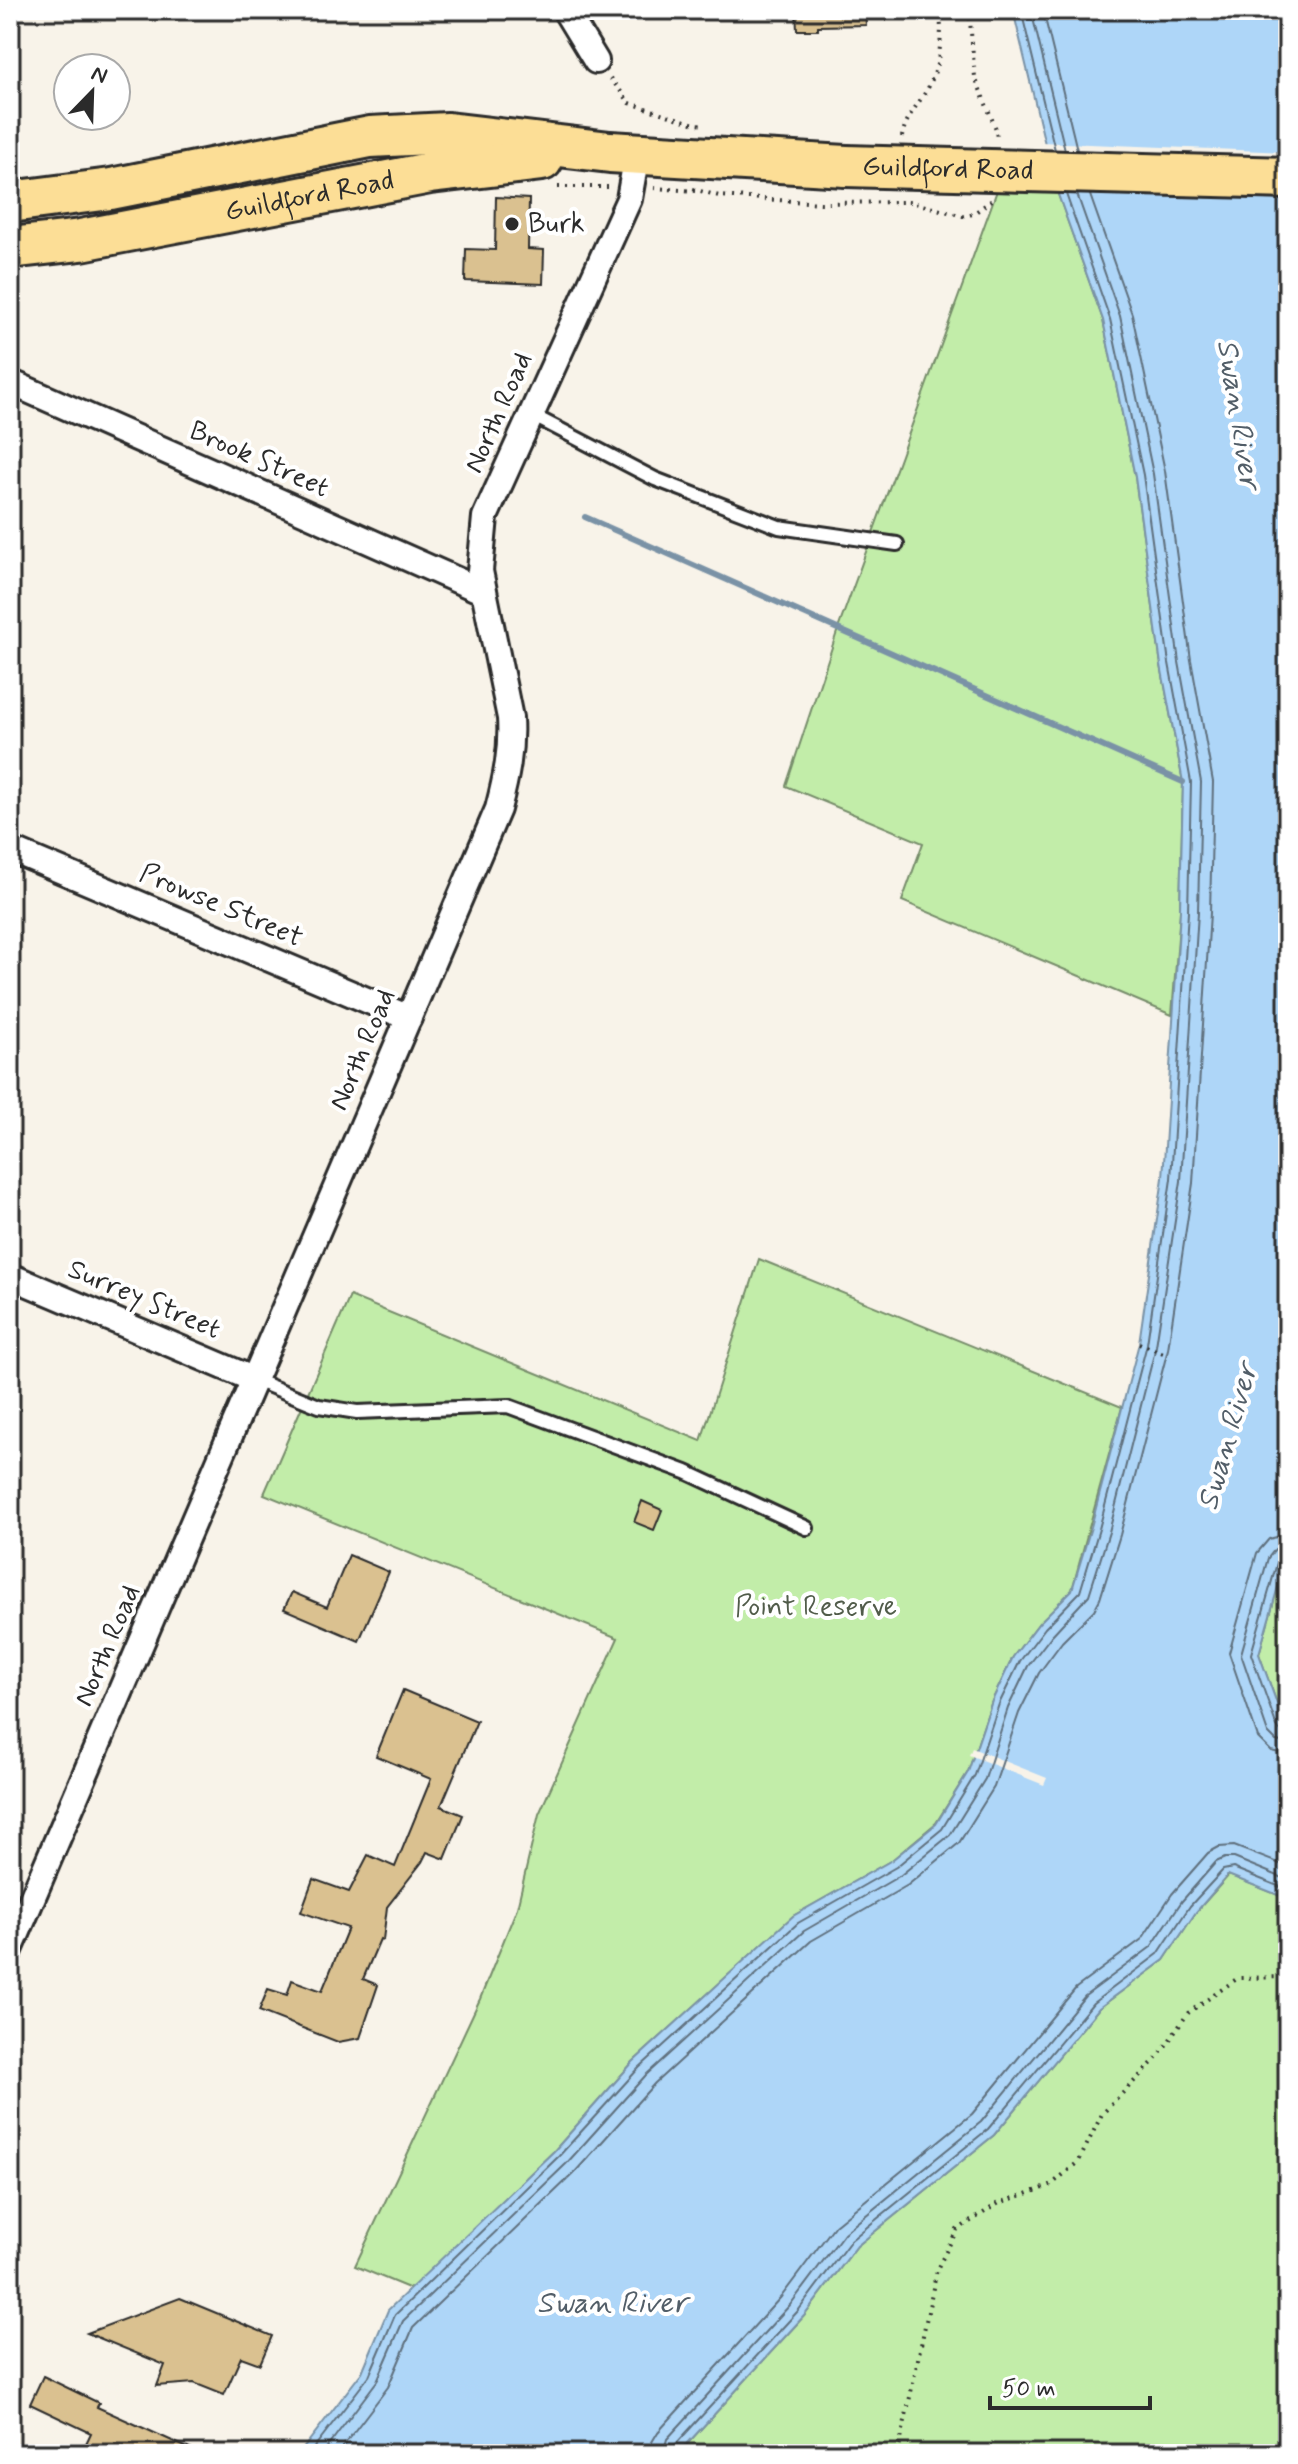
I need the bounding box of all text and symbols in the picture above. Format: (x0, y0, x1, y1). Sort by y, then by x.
north arrow (52, 52, 132, 132)
text: N (87, 60, 111, 91)
street label: Guildford Road (862, 148, 1034, 190)
street label: Guildford Road (222, 162, 397, 230)
place label: Burk (528, 206, 585, 243)
marker: Burk (503, 215, 521, 233)
water label: Swan River (1207, 337, 1270, 495)
street label: North Road (456, 347, 542, 479)
street label: Brook Street (183, 413, 335, 507)
street label: Prowse Street (134, 855, 308, 957)
street label: North Road (321, 984, 405, 1116)
street label: Surrey Street (62, 1251, 226, 1349)
water label: Swan River (1189, 1355, 1269, 1515)
street label: North Road (66, 1580, 150, 1712)
park label: Point Reserve (735, 1589, 897, 1626)
water label: Swan River (537, 2284, 691, 2323)
scale bar (990, 2360, 1150, 2410)
text: 50 m (1002, 2374, 1056, 2405)

